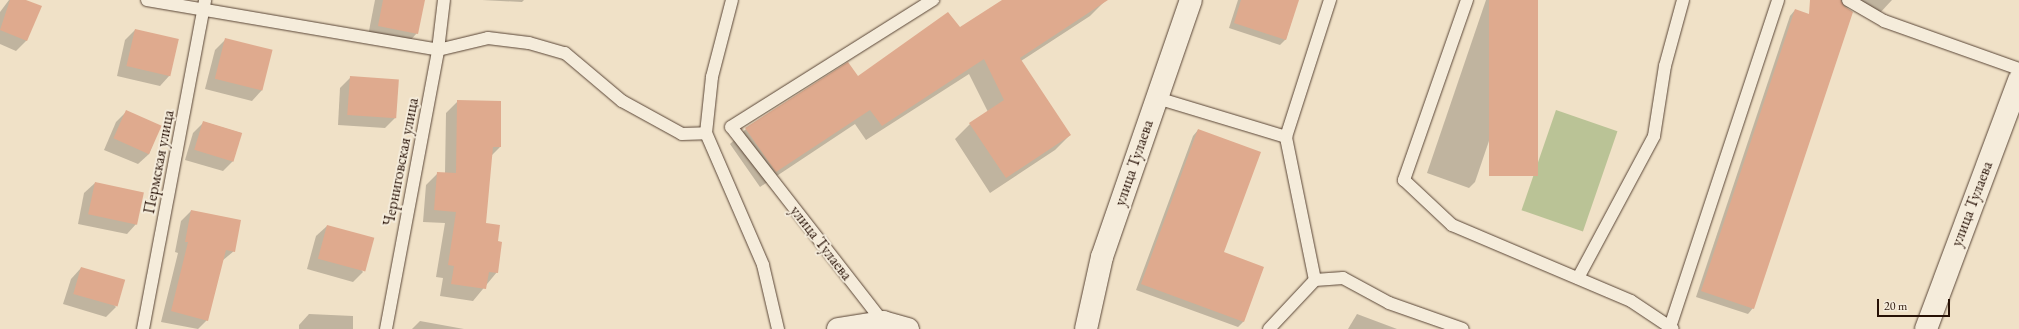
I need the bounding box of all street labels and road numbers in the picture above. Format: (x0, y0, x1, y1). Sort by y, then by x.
street label: Черниговская улица (379, 96, 423, 228)
street label: Пермская улица (140, 108, 178, 216)
street label: улица Тулаева (1110, 117, 1158, 209)
street label: улица Тулаева (1947, 159, 1997, 249)
street label: улица Тулаева (786, 202, 856, 284)

